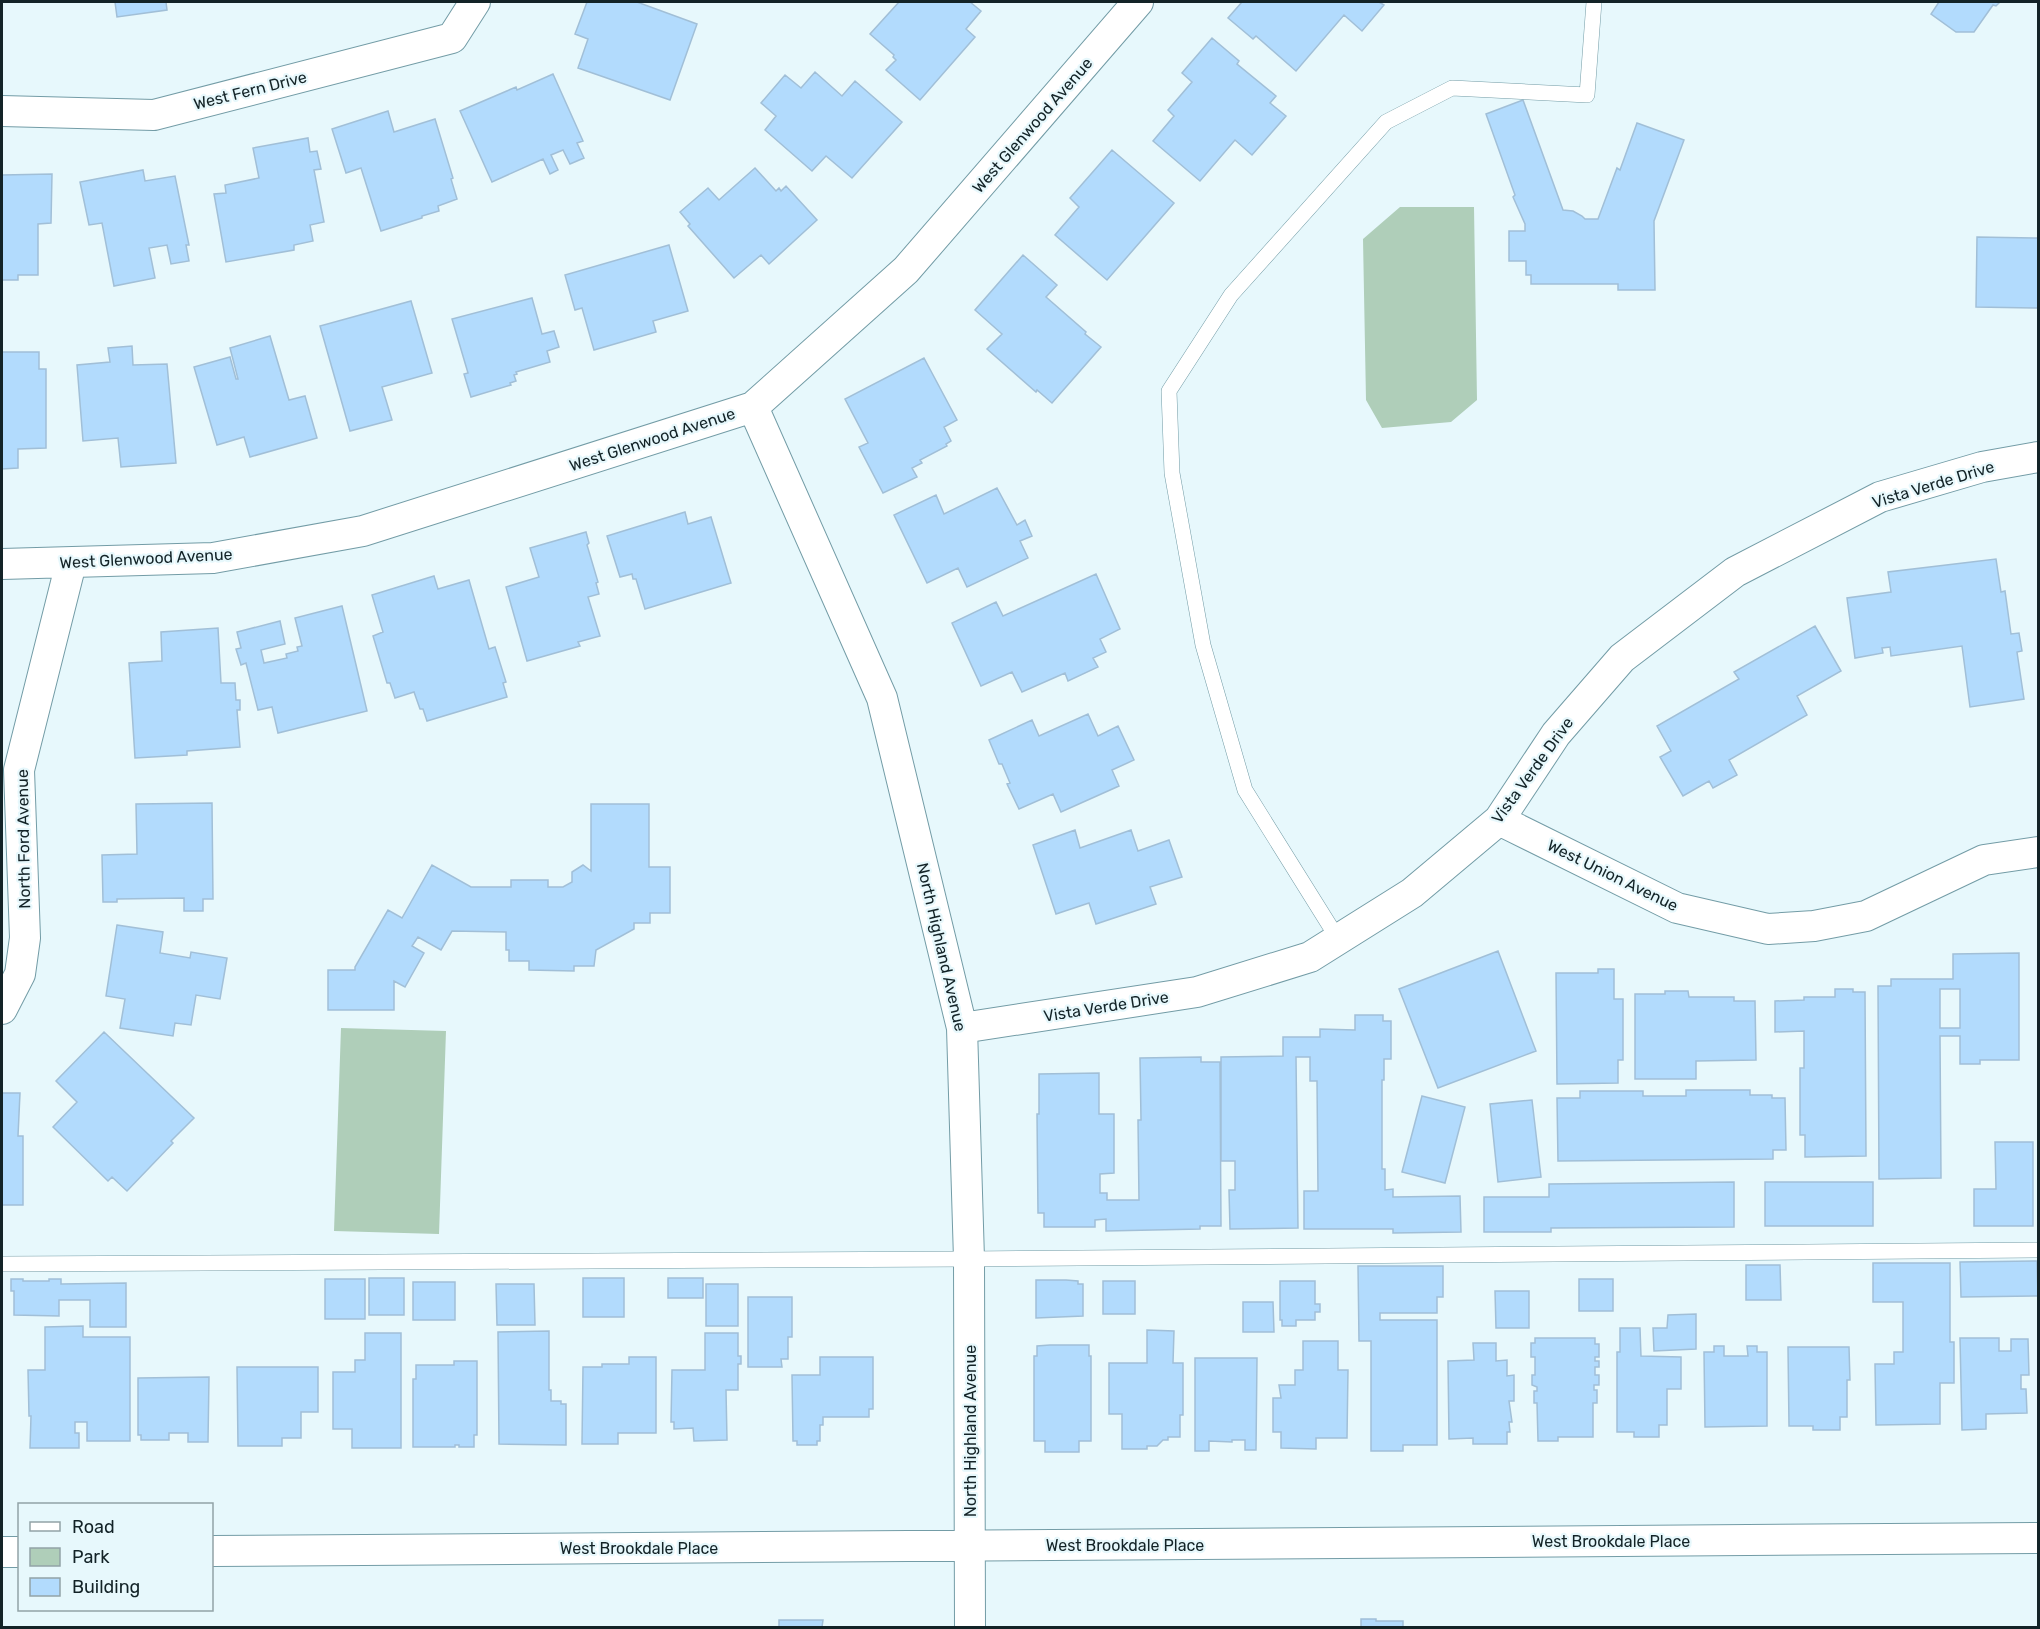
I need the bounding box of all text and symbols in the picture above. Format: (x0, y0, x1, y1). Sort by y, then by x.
street label: West Glenwood Avenue (968, 54, 1096, 197)
street label: West Fern Drive (192, 67, 309, 114)
street label: West Glenwood Avenue (567, 404, 737, 475)
street label: Vista Verde Drive (1870, 457, 1996, 512)
street label: West Glenwood Avenue (59, 544, 233, 573)
street label: Vista Verde Drive (1488, 714, 1577, 827)
street label: North Ford Avenue (13, 769, 34, 909)
street label: West Union Avenue (1544, 836, 1681, 915)
street label: North Highland Avenue (913, 861, 970, 1033)
street label: Vista Verde Drive (1042, 987, 1170, 1026)
street label: North Highland Avenue (961, 1345, 980, 1517)
legend (18, 1503, 213, 1611)
text: Road (72, 1516, 115, 1538)
street label: West Brookdale Place (1532, 1532, 1690, 1551)
street label: West Brookdale Place (1046, 1536, 1204, 1555)
street label: West Brookdale Place (560, 1539, 718, 1558)
text: Park (72, 1546, 110, 1568)
text: Building (72, 1576, 140, 1598)

